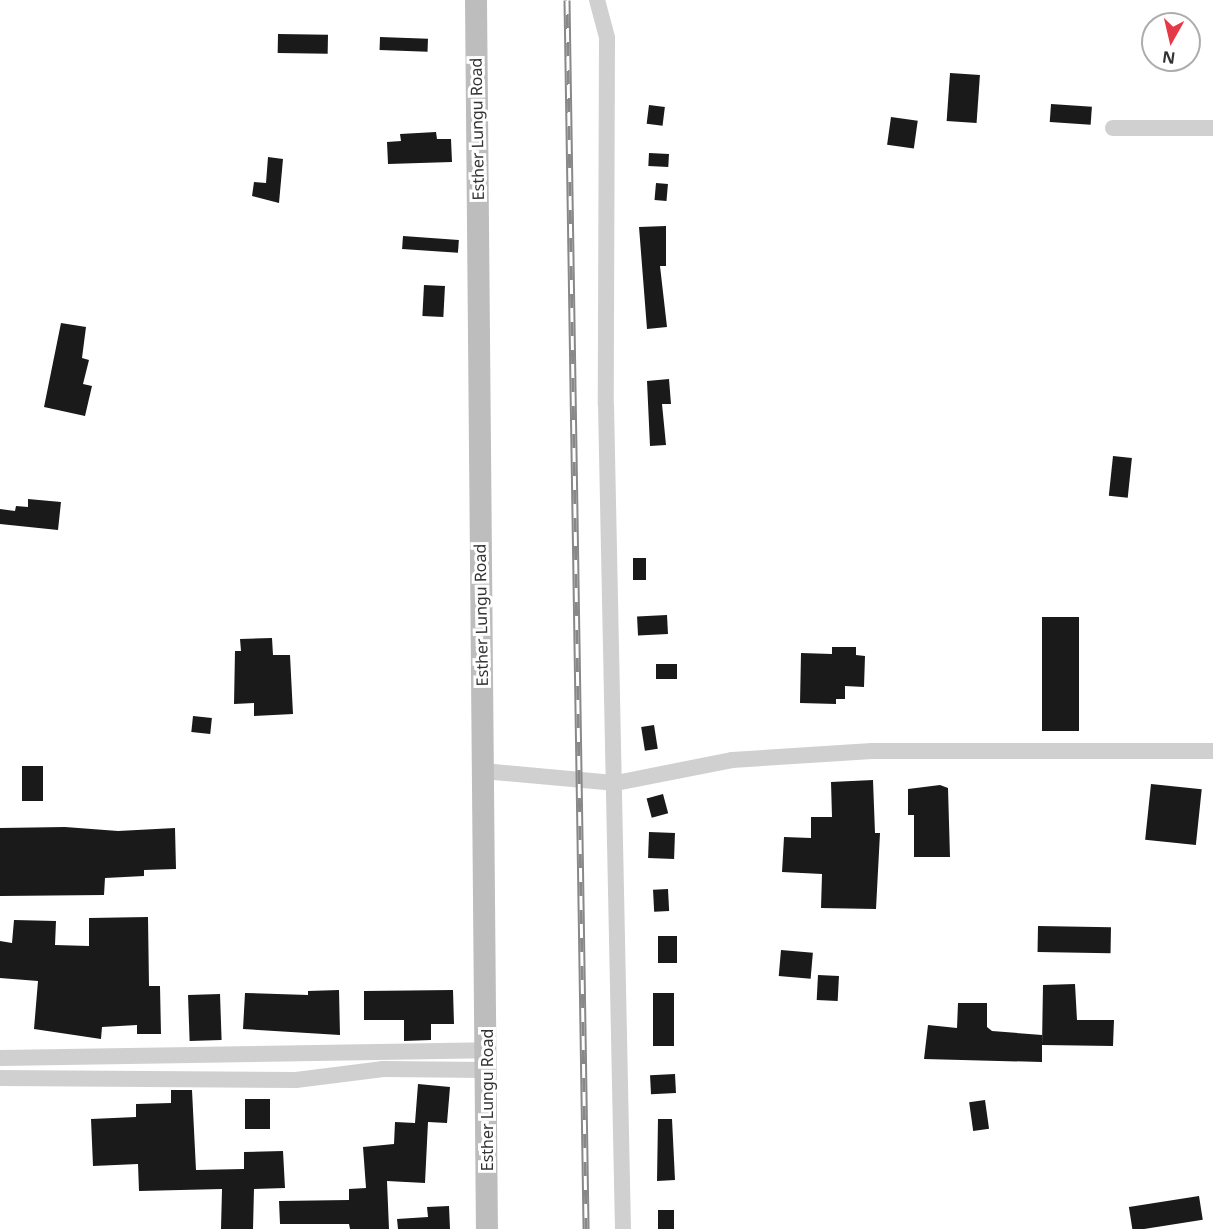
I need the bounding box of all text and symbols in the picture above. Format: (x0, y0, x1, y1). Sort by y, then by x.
north arrow (1141, 12, 1201, 72)
text: N (1161, 46, 1177, 70)
street label: Esther Lungu Road (466, 58, 488, 200)
street label: Esther Lungu Road (470, 544, 492, 686)
street label: Esther Lungu Road (477, 1029, 497, 1171)

